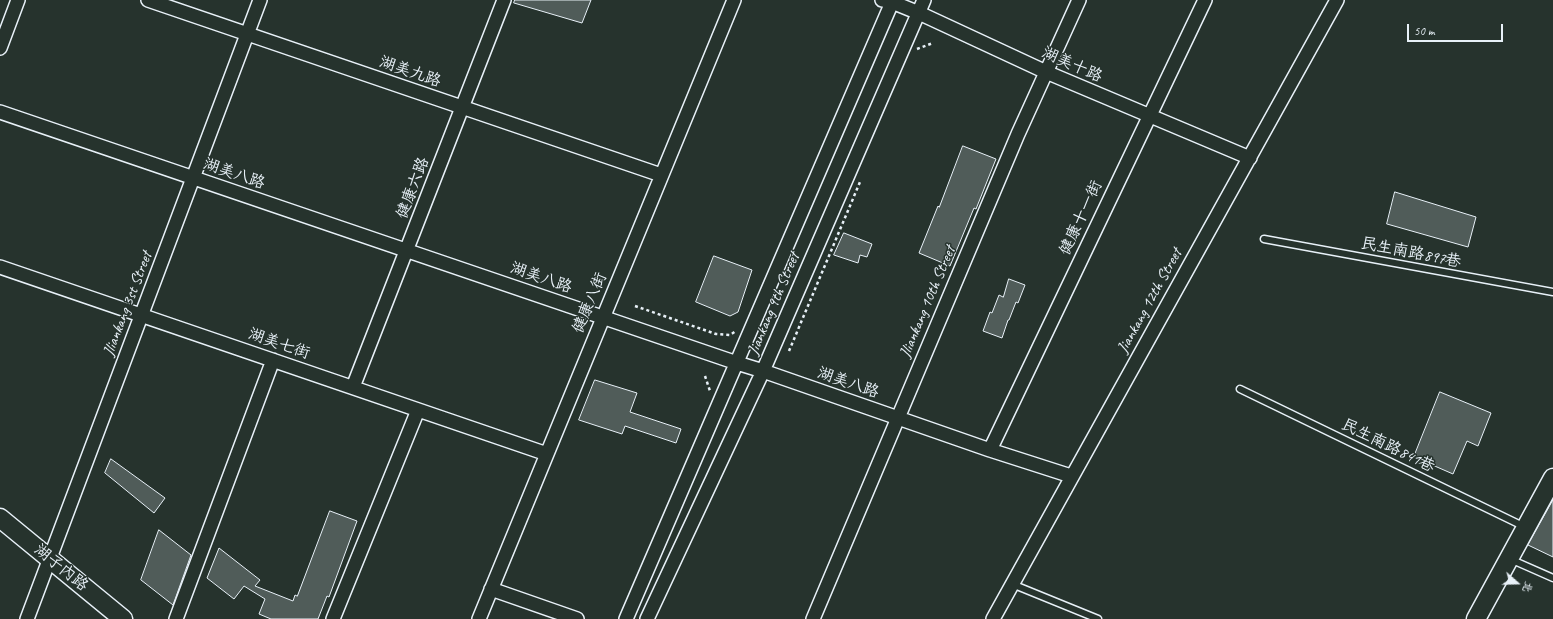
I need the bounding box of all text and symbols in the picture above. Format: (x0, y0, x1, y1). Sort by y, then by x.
scale bar (1409, 16, 1505, 42)
text: 50 m (1414, 23, 1434, 39)
street label: 湖美十路 (1039, 43, 1105, 87)
street label: 湖美九路 (377, 53, 443, 91)
street label: 湖美八路 (201, 155, 267, 193)
street label: 健康六路 (393, 155, 433, 221)
street label: 健康十一街 (1055, 178, 1107, 258)
street label: 民生南路897巷 (1359, 234, 1463, 272)
street label: Jliankang 10th Street (896, 243, 960, 361)
street label: Jiankang 12th Street (1113, 245, 1187, 357)
street label: Jliankang 3st Street (99, 249, 157, 359)
street label: Jiankang 9th Street (744, 250, 804, 358)
street label: 湖美八路 (508, 259, 574, 297)
street label: 健康八街 (569, 270, 611, 336)
street label: 湖美七街 (246, 325, 312, 363)
street label: 湖美八路 (815, 364, 881, 402)
street label: 民生南路841巷 (1338, 415, 1438, 477)
street label: 湖子內路 (30, 540, 92, 596)
north arrow (1497, 563, 1537, 603)
text: 北 (1520, 580, 1537, 595)

